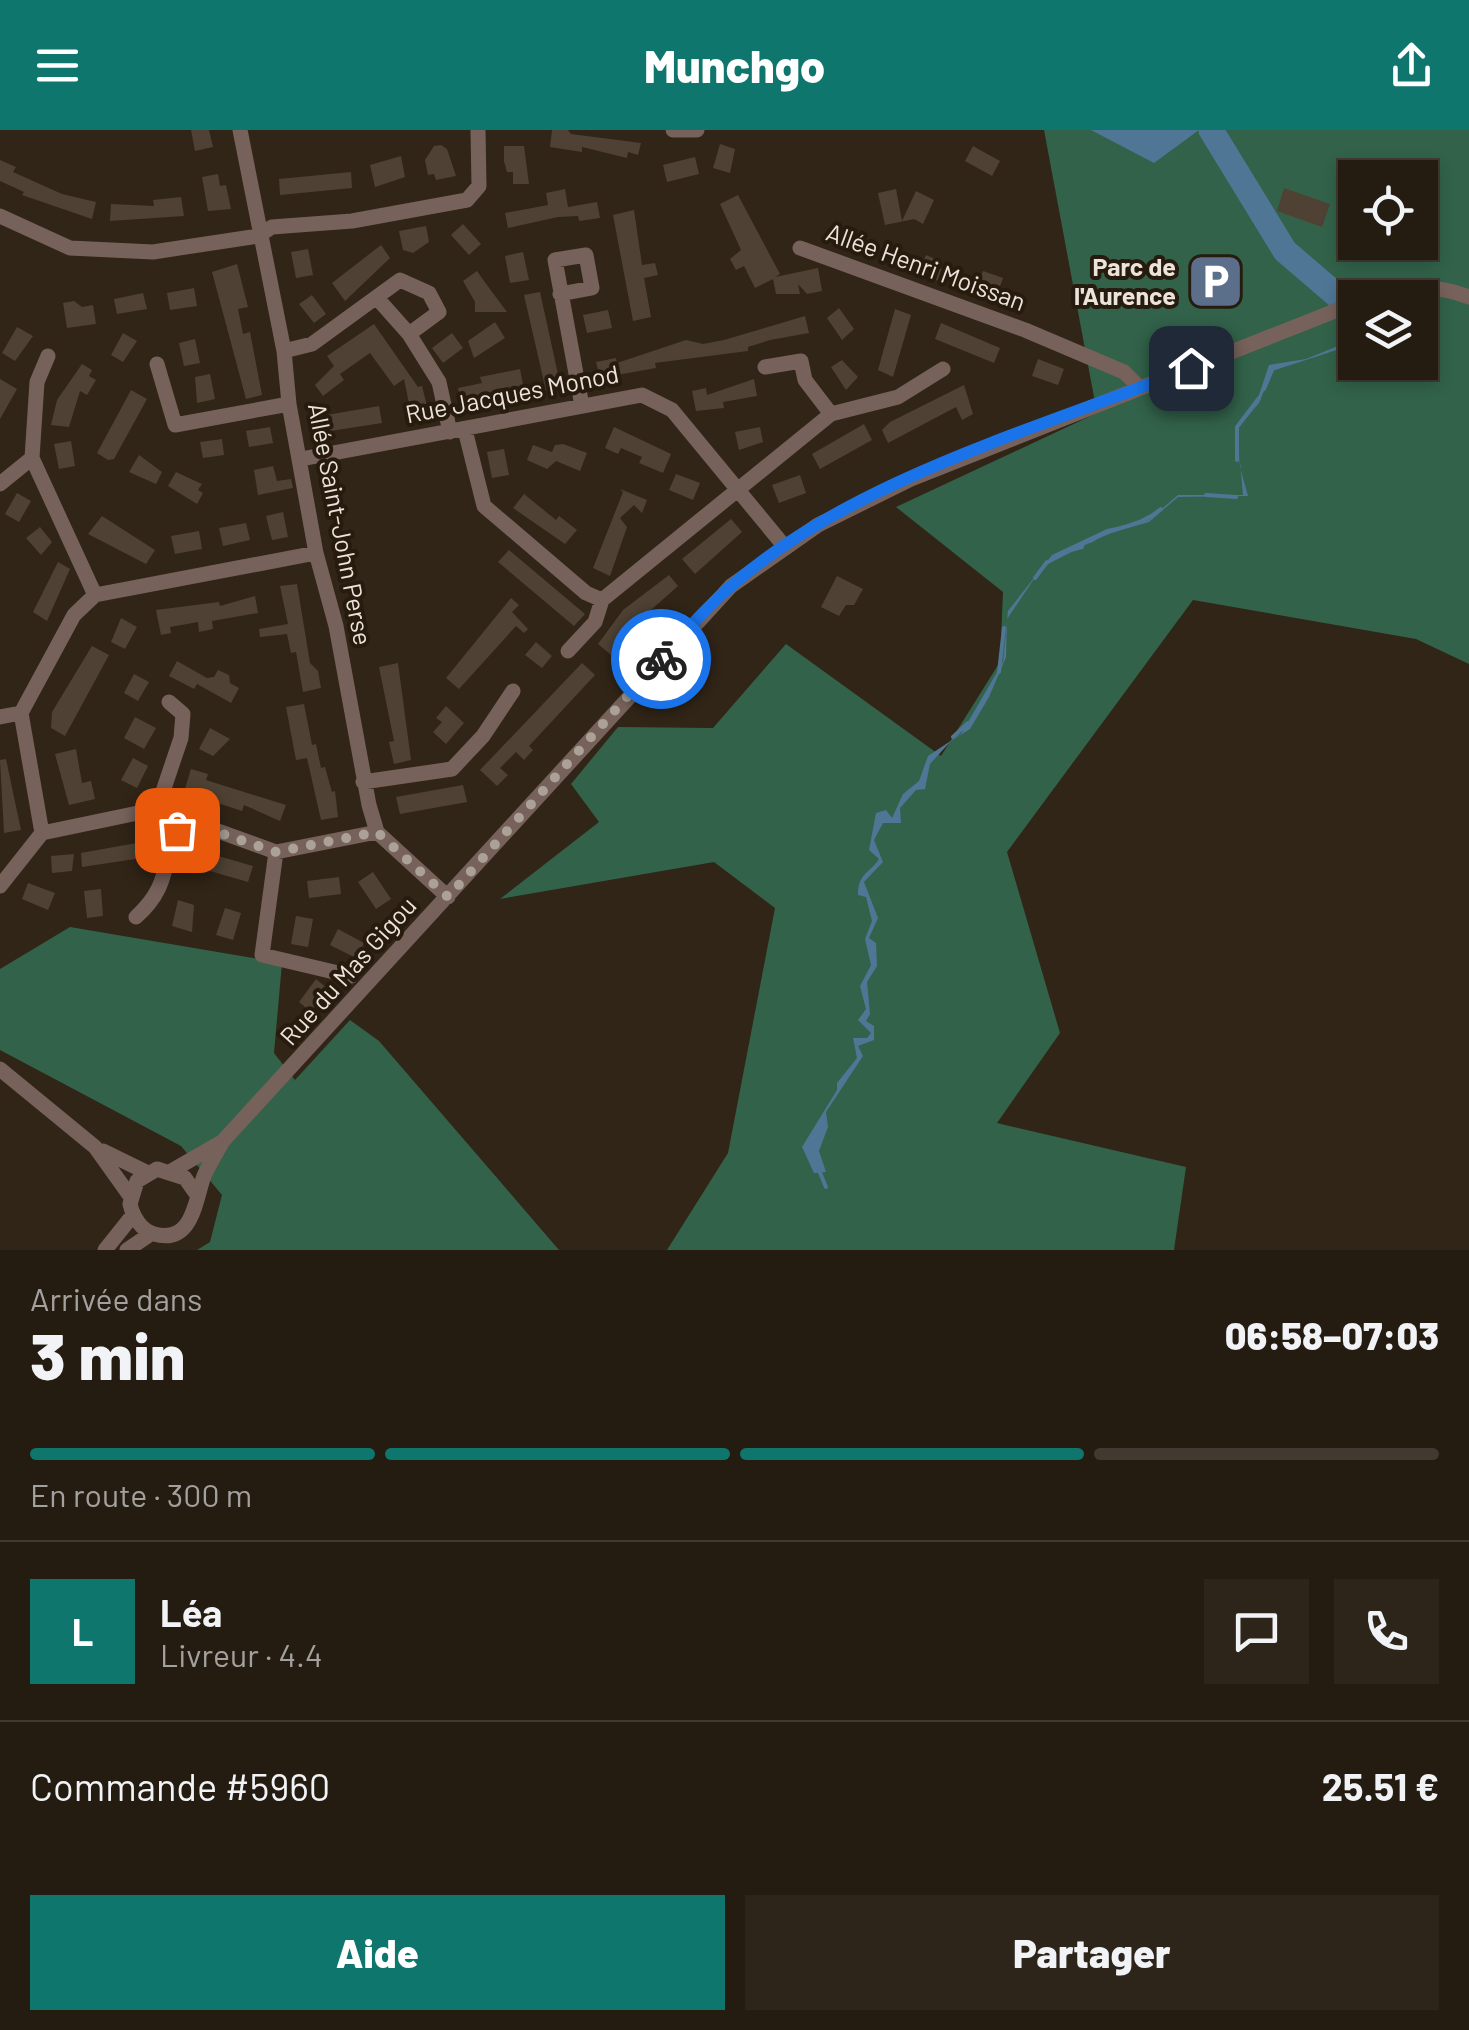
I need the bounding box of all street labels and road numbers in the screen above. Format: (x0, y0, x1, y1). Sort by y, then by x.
street label: Allée Henri Moissan (823, 216, 1030, 316)
street label: Rue Jacques Monod (403, 358, 621, 428)
street label: Allée Saint-John Perse (303, 400, 379, 647)
street label: Rue du Mas Gigou (273, 890, 422, 1051)

